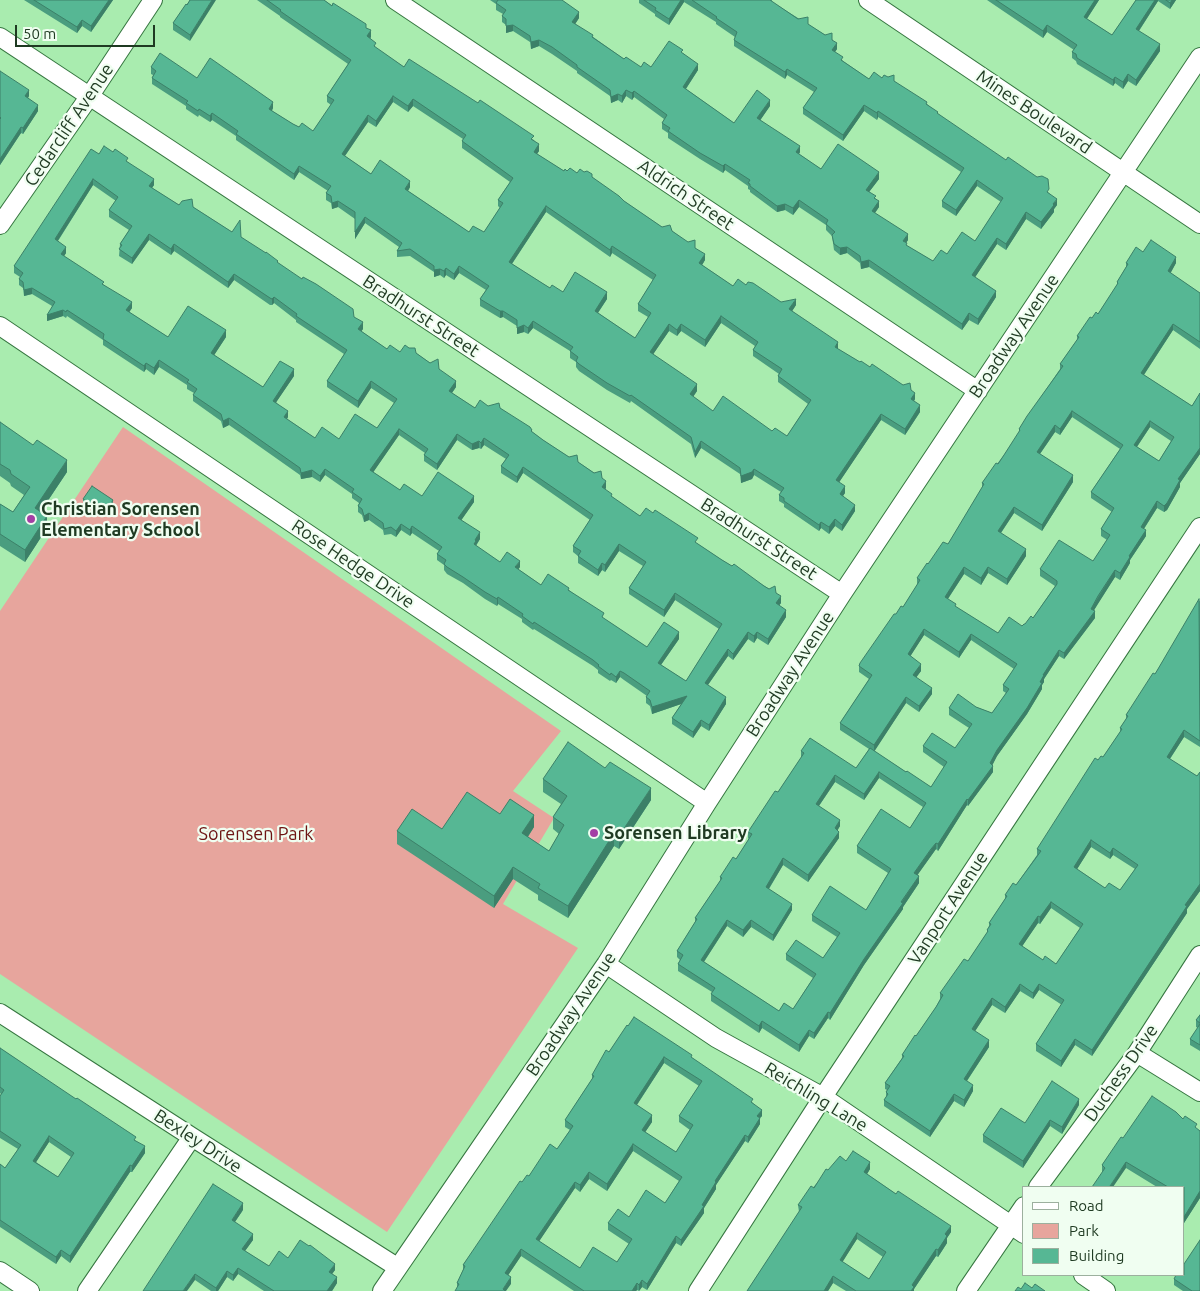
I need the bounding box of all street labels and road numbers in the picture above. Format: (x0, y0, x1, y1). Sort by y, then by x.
street label: Cedarcliff Avenue (20, 59, 118, 191)
street label: Mines Boulevard (972, 65, 1096, 159)
street label: Aldrich Street (634, 155, 738, 235)
street label: Bradhurst Street (359, 270, 483, 362)
street label: Broadway Avenue (964, 270, 1064, 402)
street label: Bradhurst Street (697, 493, 821, 585)
street label: Rose Hedge Drive (287, 515, 419, 613)
street label: Broadway Avenue (741, 607, 839, 741)
street label: Vanport Avenue (903, 847, 993, 969)
street label: Broadway Avenue (521, 948, 621, 1080)
street label: Duchess Drive (1079, 1020, 1163, 1126)
street label: Reichling Lane (760, 1058, 872, 1136)
street label: Bexley Drive (150, 1105, 246, 1177)

